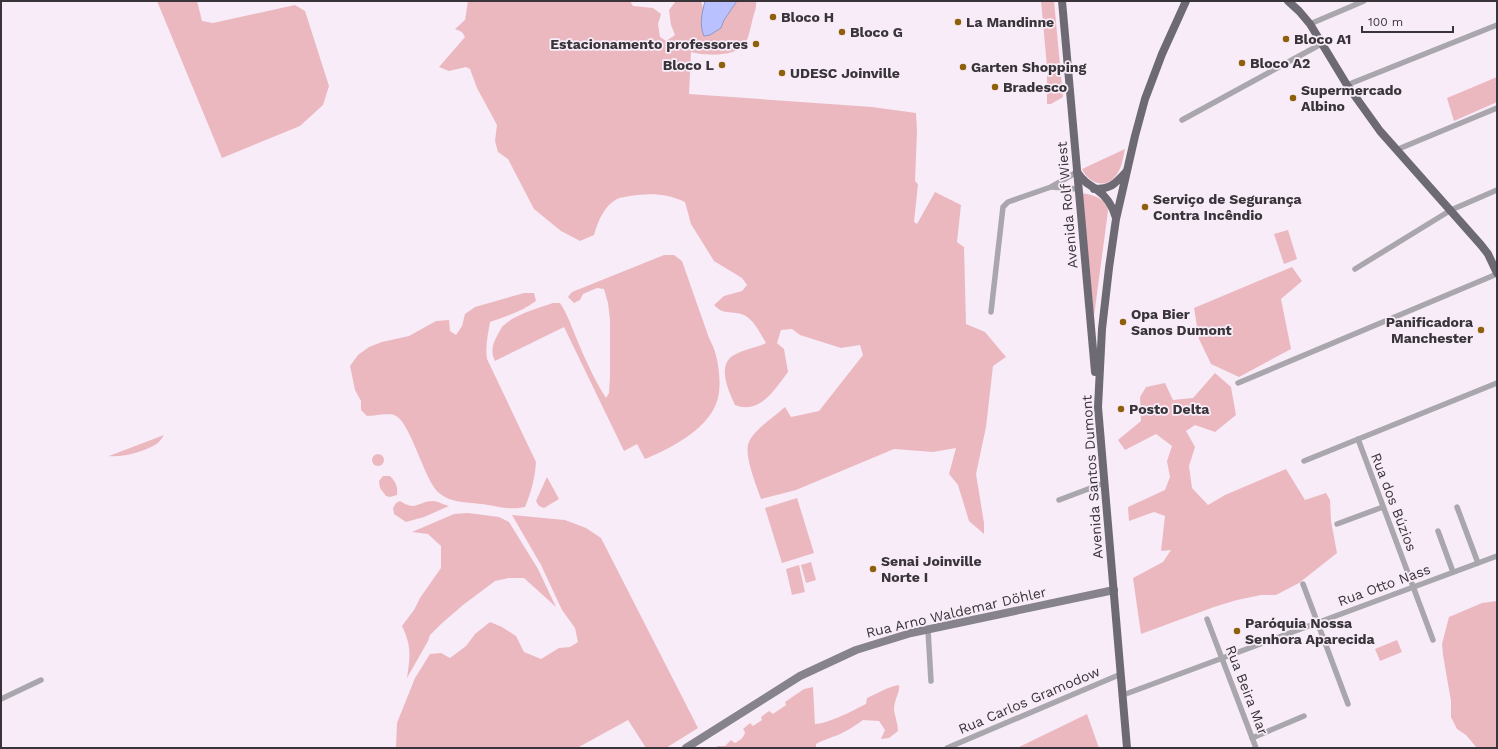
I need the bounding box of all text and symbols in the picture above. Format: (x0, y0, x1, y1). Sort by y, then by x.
scale bar (1362, 8, 1453, 34)
place label: Bloco H (781, 9, 834, 25)
marker: Bloco H (768, 12, 778, 22)
place label: La Mandinne (966, 14, 1054, 30)
text: 100 m (1368, 15, 1403, 29)
marker: La Mandinne (953, 17, 963, 27)
place label: Bloco G (850, 24, 903, 40)
marker: Bloco G (837, 27, 847, 37)
place label: Bloco A1 (1294, 31, 1351, 47)
marker: Bloco A1 (1281, 34, 1291, 44)
place label: Estacionamento professores (550, 36, 749, 52)
marker: Estacionamento professores (751, 39, 761, 49)
place label: Bloco A2 (1250, 55, 1310, 71)
place label: Bloco L (663, 57, 715, 73)
marker: Bloco A2 (1237, 58, 1247, 68)
place label: Garten Shopping (971, 59, 1086, 75)
marker: Bloco L (717, 60, 727, 70)
marker: Garten Shopping (958, 62, 968, 72)
place label: UDESC Joinville (790, 65, 900, 81)
marker: UDESC Joinville (777, 68, 787, 78)
place label: Bradesco (1003, 79, 1067, 95)
marker: Bradesco (990, 82, 1000, 92)
place label: Supermercado Albino (1301, 82, 1402, 114)
marker: Supermercado Albino (1288, 93, 1298, 103)
street label: Avenida Rolf Wiest (1053, 141, 1081, 269)
place label: Serviço de Segurança Contra Incêndio (1153, 191, 1303, 223)
marker: Serviço de Segurança Contra Incêndio (1140, 202, 1150, 212)
place label: Opa Bier Sanos Dumont (1131, 306, 1232, 338)
place label: Panificadora Manchester (1386, 314, 1474, 346)
marker: Opa Bier Sanos Dumont (1118, 317, 1128, 327)
marker: Panificadora Manchester (1476, 325, 1486, 335)
street label: Avenida Santos Dumont (1078, 394, 1106, 560)
place label: Posto Delta (1129, 401, 1210, 417)
marker: Posto Delta (1116, 404, 1126, 414)
street label: Rua dos Búzios (1368, 450, 1420, 554)
place label: Senai Joinville Norte I (881, 553, 982, 585)
street label: Rua Otto Nass (1335, 561, 1433, 609)
marker: Senai Joinville Norte I (868, 564, 878, 574)
street label: Rua Arno Waldemar Döhler (864, 583, 1048, 641)
place label: Paróquia Nossa Senhora Aparecida (1245, 615, 1376, 647)
marker: Paróquia Nossa Senhora Aparecida (1232, 626, 1242, 636)
street label: Rua Beira Mar (1223, 643, 1272, 737)
street label: Rua Carlos Gramodow (956, 663, 1102, 737)

